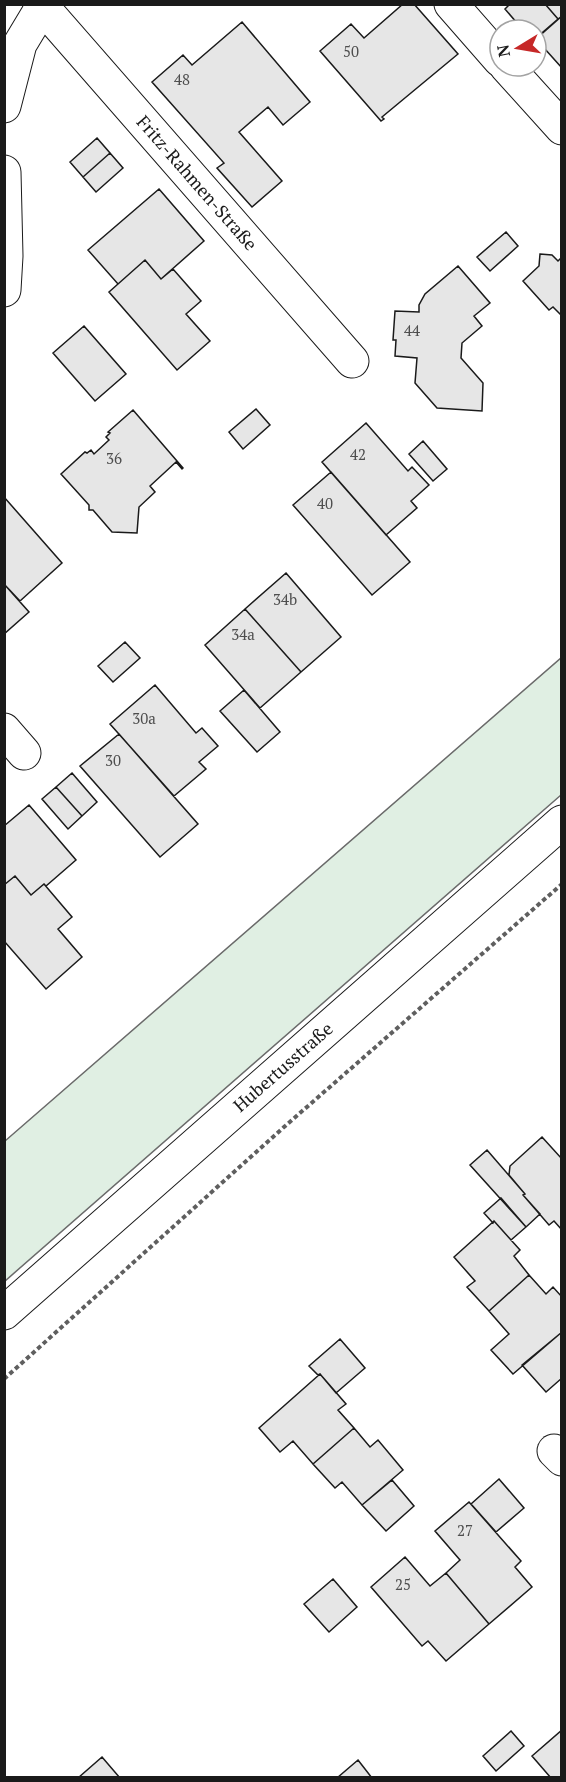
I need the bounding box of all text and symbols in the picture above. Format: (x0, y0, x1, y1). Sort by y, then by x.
north arrow (488, 18, 548, 78)
house number: 50 (343, 41, 359, 61)
text: N (491, 43, 515, 59)
house number: 48 (174, 69, 190, 89)
street label: Fritz-Rahmen-Straße (132, 110, 263, 255)
house number: 44 (404, 320, 420, 340)
house number: 42 (350, 444, 366, 464)
house number: 36 (106, 448, 122, 468)
house number: 40 (317, 493, 333, 513)
house number: 34b (273, 589, 297, 609)
house number: 34a (231, 624, 255, 644)
house number: 30a (132, 708, 156, 728)
house number: 30 (105, 750, 121, 770)
street label: Hubertusstraße (228, 1016, 338, 1117)
house number: 27 (457, 1520, 473, 1540)
house number: 25 (395, 1574, 411, 1594)

